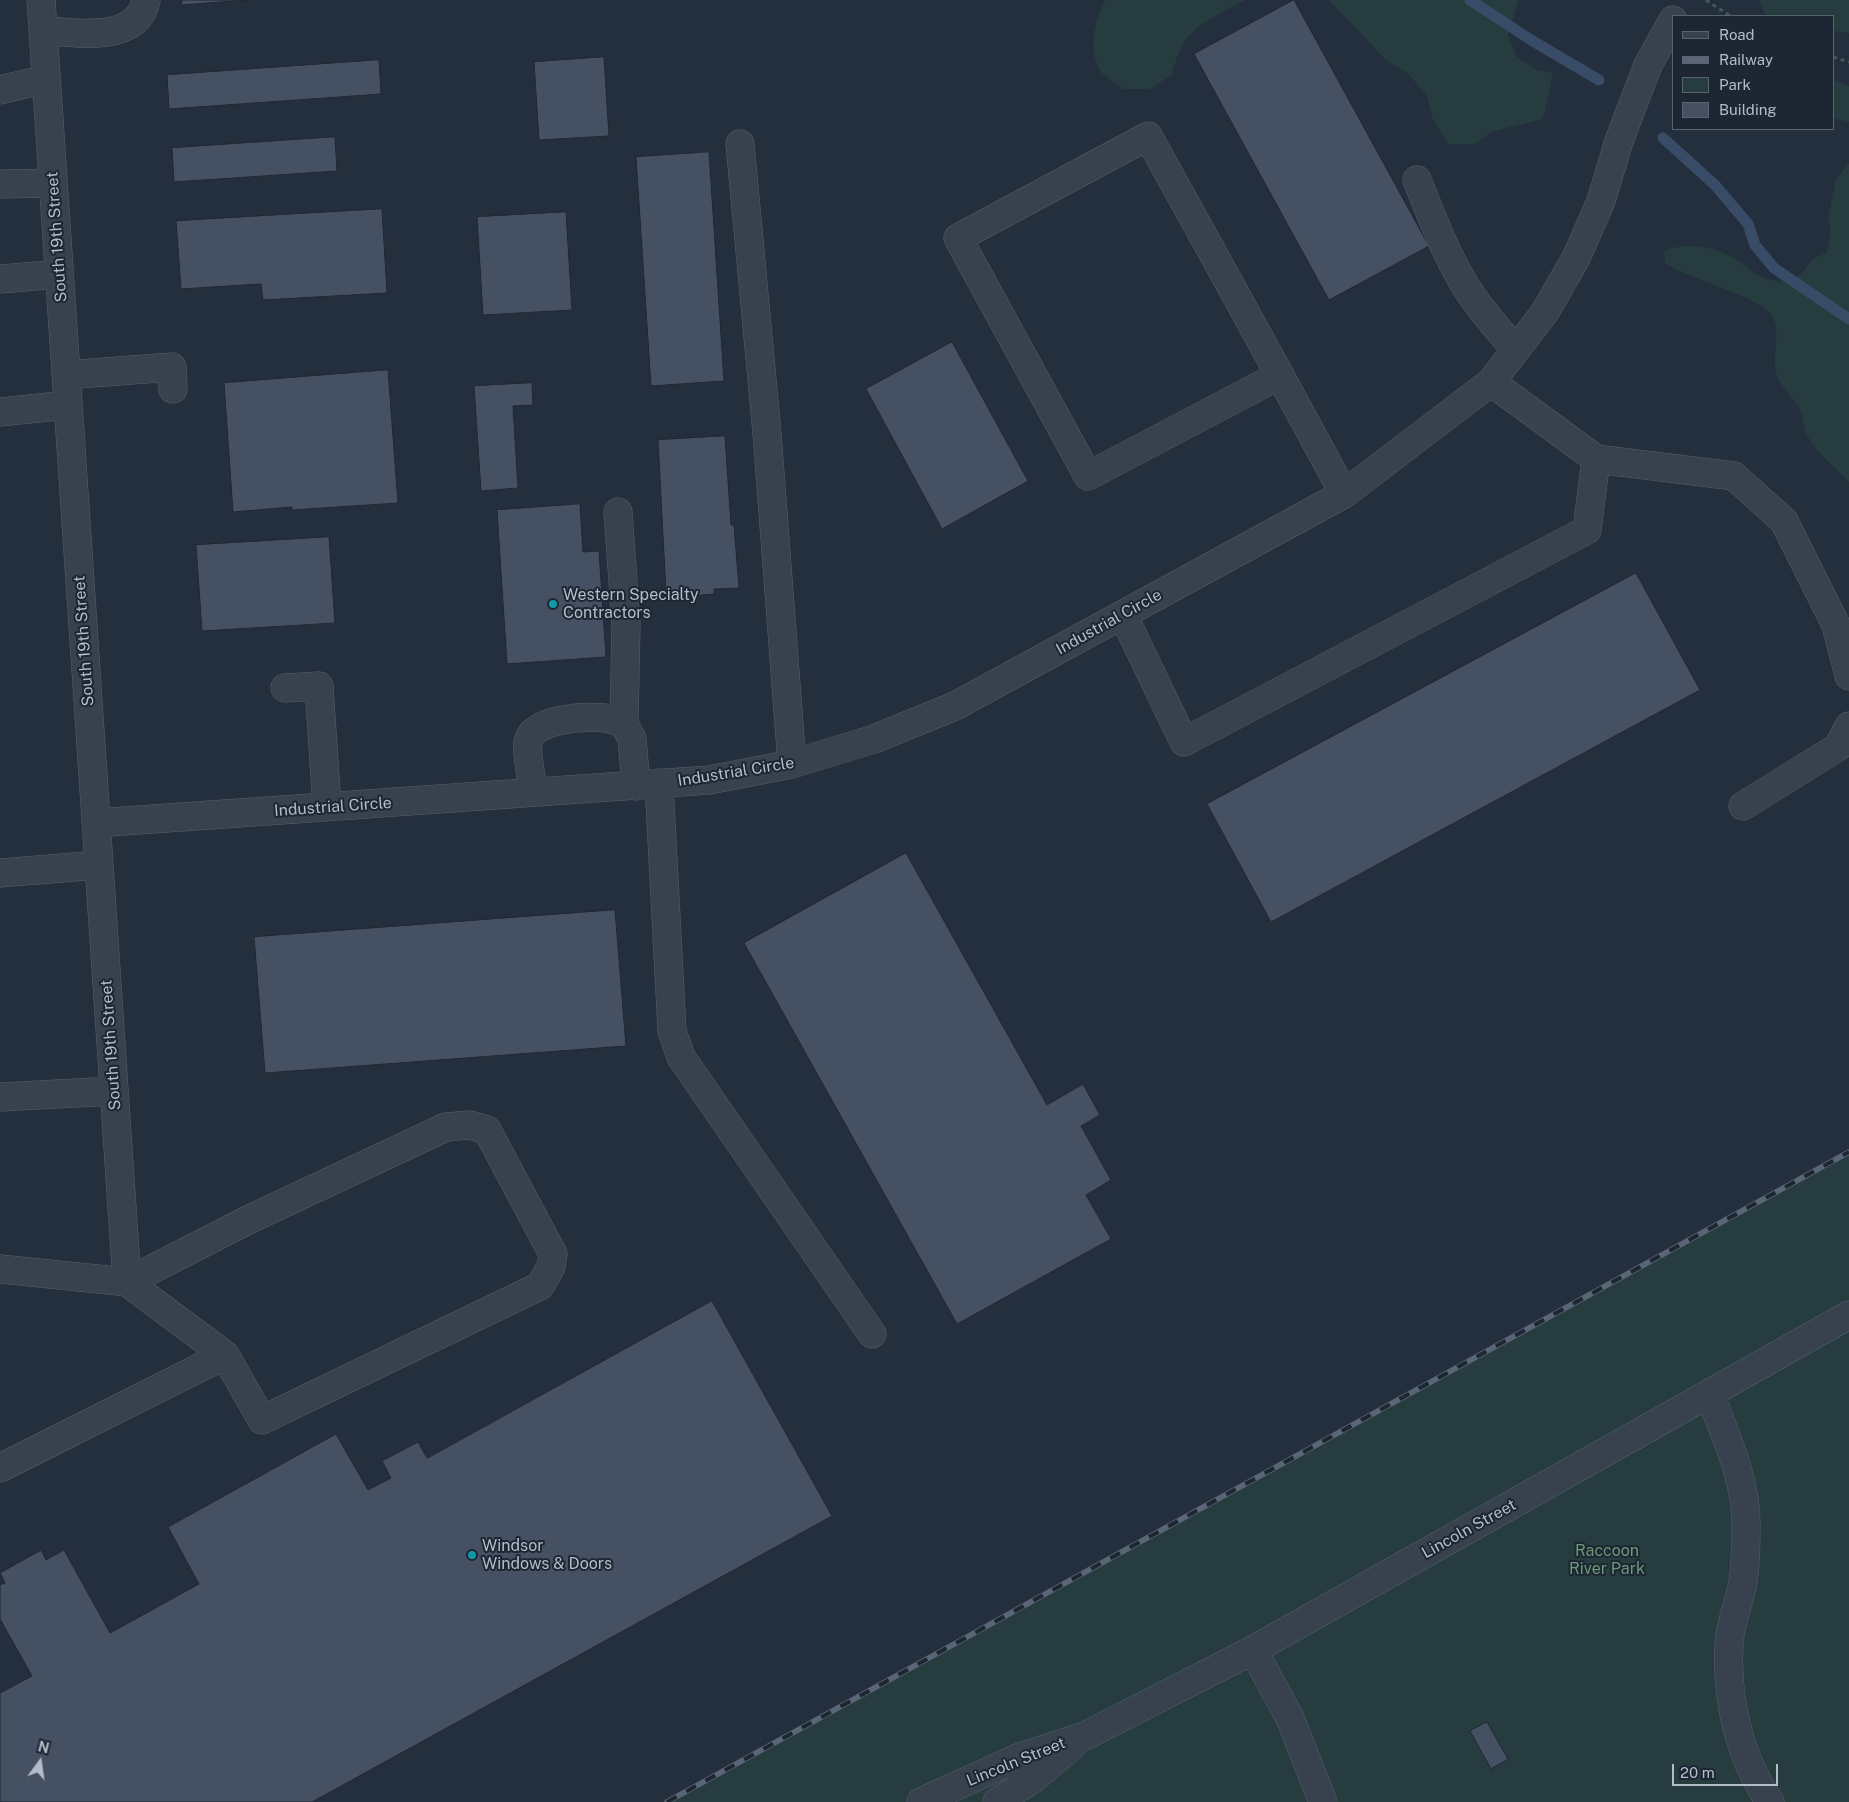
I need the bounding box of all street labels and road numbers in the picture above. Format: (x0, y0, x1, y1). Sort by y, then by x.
street label: South 19th Street (43, 171, 71, 303)
street label: South 19th Street (70, 575, 98, 707)
street label: Industrial Circle (1053, 585, 1165, 659)
street label: Industrial Circle (676, 753, 796, 791)
street label: Industrial Circle (274, 793, 392, 821)
street label: South 19th Street (97, 979, 125, 1111)
street label: Lincoln Street (1418, 1495, 1520, 1563)
street label: Lincoln Street (964, 1733, 1068, 1791)

